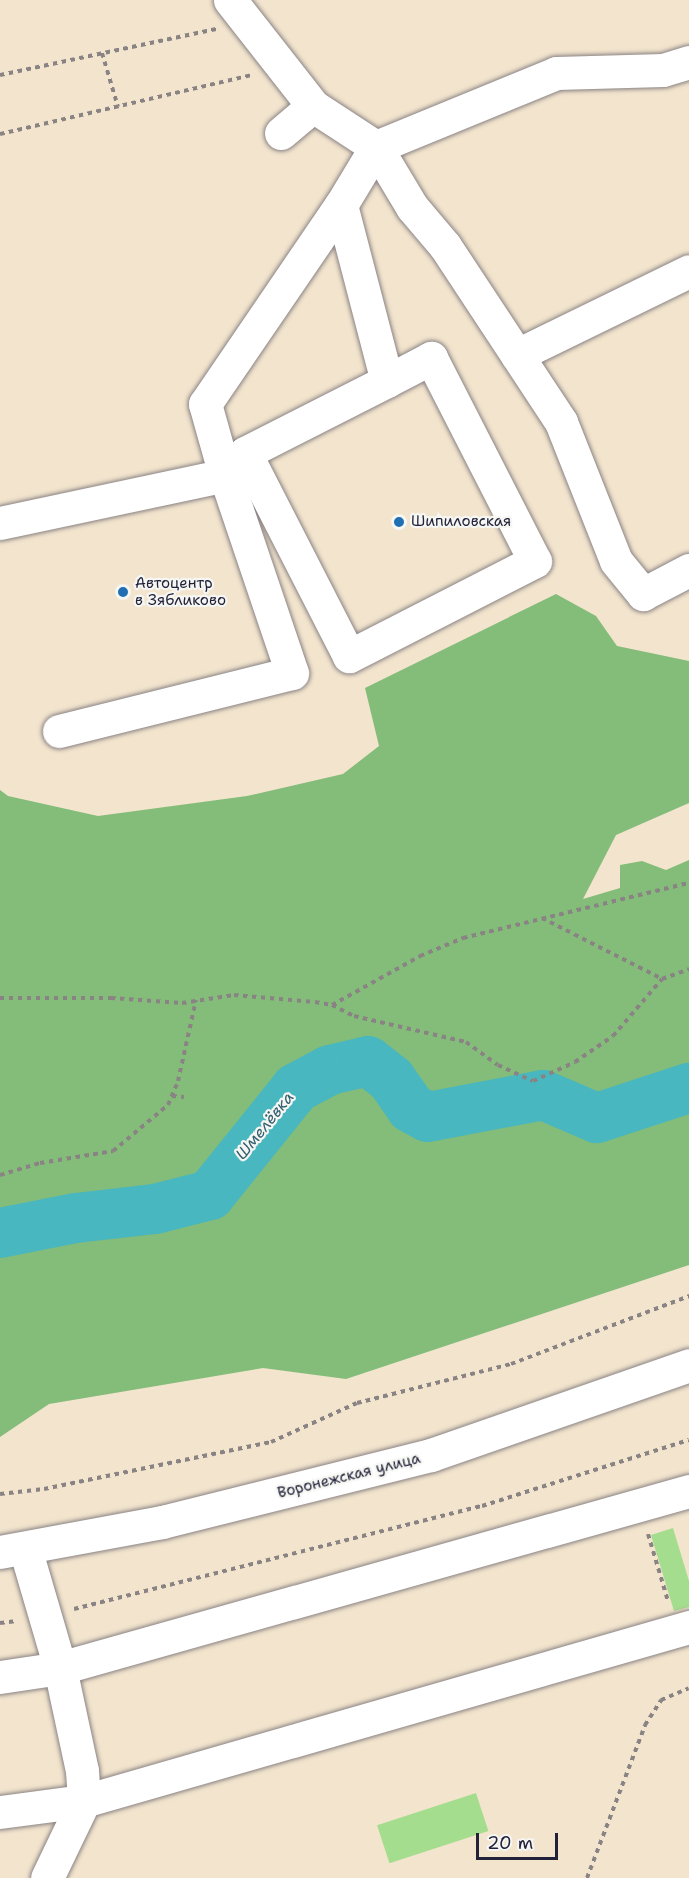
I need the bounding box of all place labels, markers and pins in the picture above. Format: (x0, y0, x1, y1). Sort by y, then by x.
place label: Шипиловская (411, 513, 511, 531)
marker: Шипиловская (392, 515, 406, 529)
place label: Автоцентр в Зябликово (135, 574, 226, 609)
marker: Автоцентр в Зябликово (116, 585, 130, 599)

